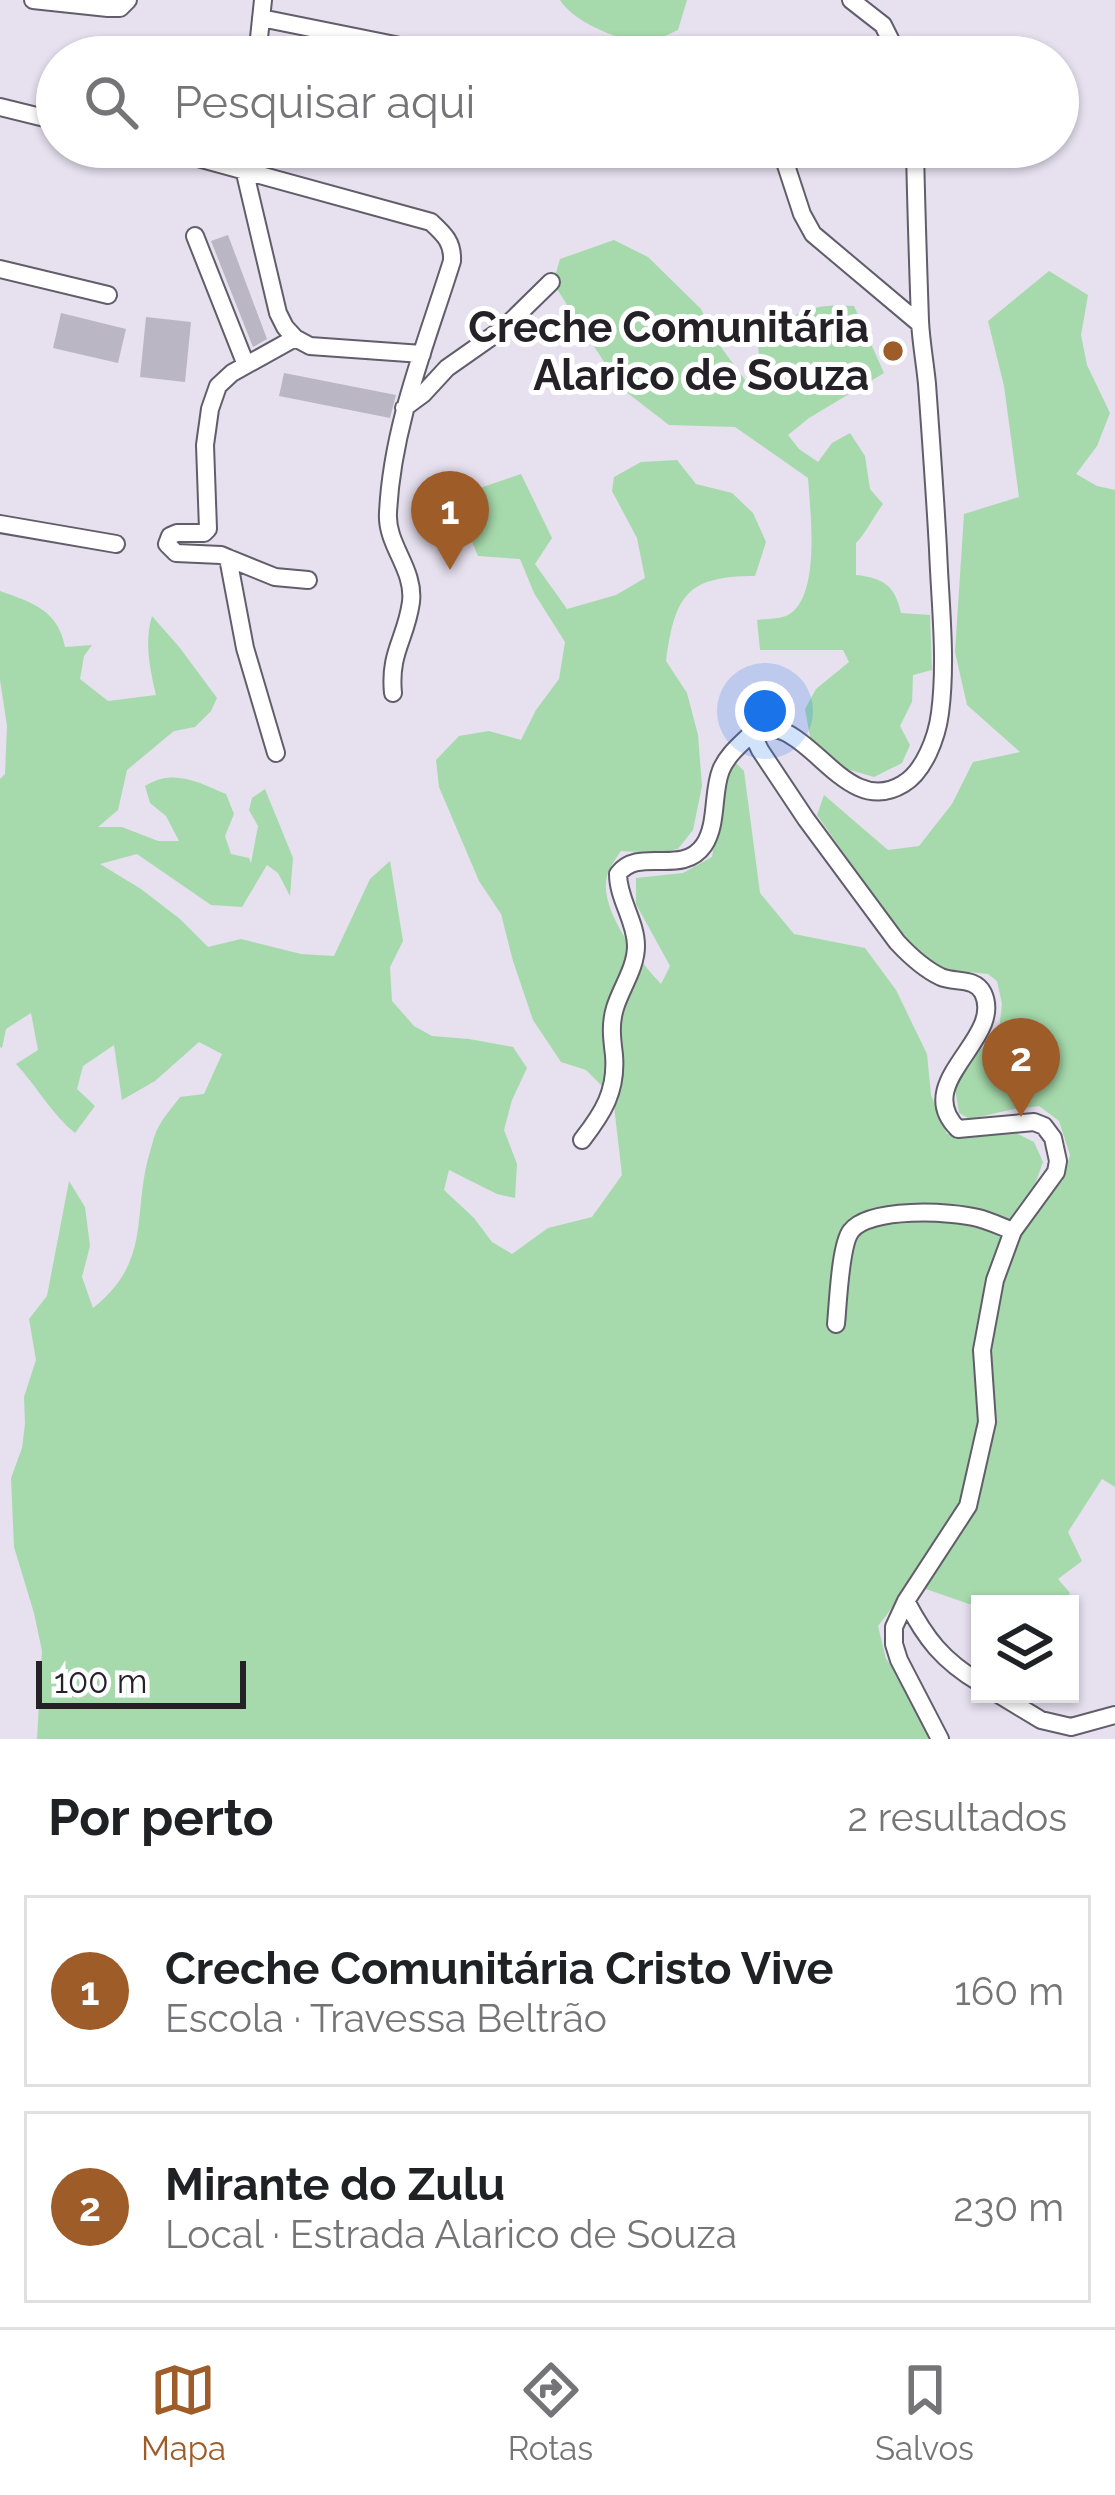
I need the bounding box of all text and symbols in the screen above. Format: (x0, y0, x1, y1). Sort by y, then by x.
search box (36, 36, 1079, 168)
icon: search (78, 69, 144, 135)
text: Pesquisar aqui (174, 76, 475, 129)
place label: Creche Comunitária Alarico de Souza (468, 303, 869, 400)
marker: Creche Comunitária Alarico de Souza (880, 338, 906, 364)
pin: 1 (411, 471, 489, 570)
your location (735, 681, 795, 741)
pin: 2 (982, 1018, 1060, 1117)
map controls (971, 1595, 1079, 1703)
button: layers (971, 1595, 1079, 1703)
scale bar (36, 1655, 246, 1708)
text: 100 m (54, 1662, 147, 1701)
text: Por perto (48, 1787, 274, 1847)
text: 2 resultados (848, 1794, 1067, 1840)
text: Creche Comunitária Cristo Vive (165, 1942, 833, 1995)
text: 1 (80, 1968, 100, 2014)
text: 160 m (954, 1968, 1064, 2014)
text: Escola · Travessa Beltrão (165, 1995, 607, 2041)
text: Mirante do Zulu (165, 2158, 505, 2211)
text: 2 (79, 2184, 101, 2230)
text: 230 m (953, 2184, 1064, 2230)
text: Local · Estrada Alarico de Souza (165, 2211, 737, 2257)
tab: Mapa (141, 2357, 226, 2468)
tab: Rotas (508, 2357, 593, 2468)
tab: Salvos (875, 2357, 974, 2468)

